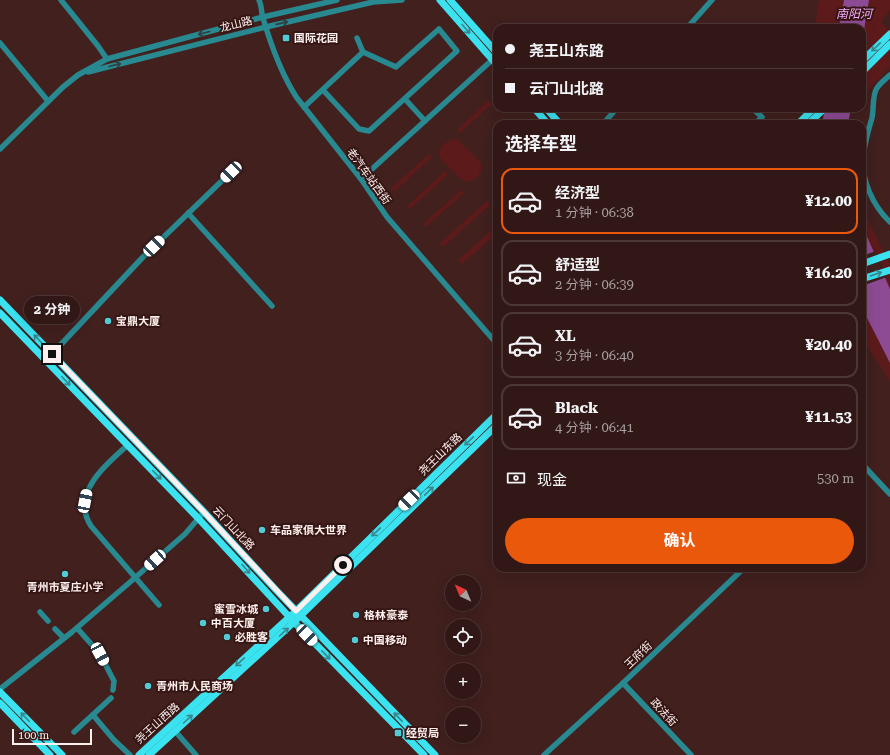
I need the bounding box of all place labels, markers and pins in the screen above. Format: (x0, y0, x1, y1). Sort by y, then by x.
place label: 国际花园 (294, 32, 338, 45)
marker: 国际花园 (281, 33, 291, 43)
place label: 宝鼎大厦 (116, 315, 160, 328)
marker: 宝鼎大厦 (103, 316, 113, 326)
place label: 车品家俱大世界 (270, 524, 347, 537)
marker: 车品家俱大世界 (257, 525, 267, 535)
marker: 青州市夏庄小学 (60, 569, 70, 579)
place label: 青州市夏庄小学 (27, 581, 104, 594)
place label: 蜜雪冰城 (214, 603, 259, 616)
marker: 蜜雪冰城 (261, 604, 271, 614)
place label: 格林豪泰 (364, 609, 409, 622)
marker: 格林豪泰 (351, 610, 361, 620)
place label: 中百大厦 (211, 617, 255, 630)
marker: 中百大厦 (198, 618, 208, 628)
place label: 必胜客 (235, 631, 268, 644)
marker: 必胜客 (222, 632, 232, 642)
place label: 中国移动 (363, 634, 407, 647)
marker: 中国移动 (350, 635, 360, 645)
place label: 青州市人民商场 (156, 680, 233, 693)
marker: 青州市人民商场 (143, 681, 153, 691)
place label: 经贸局 (406, 727, 439, 740)
marker: 经贸局 (393, 728, 403, 738)

